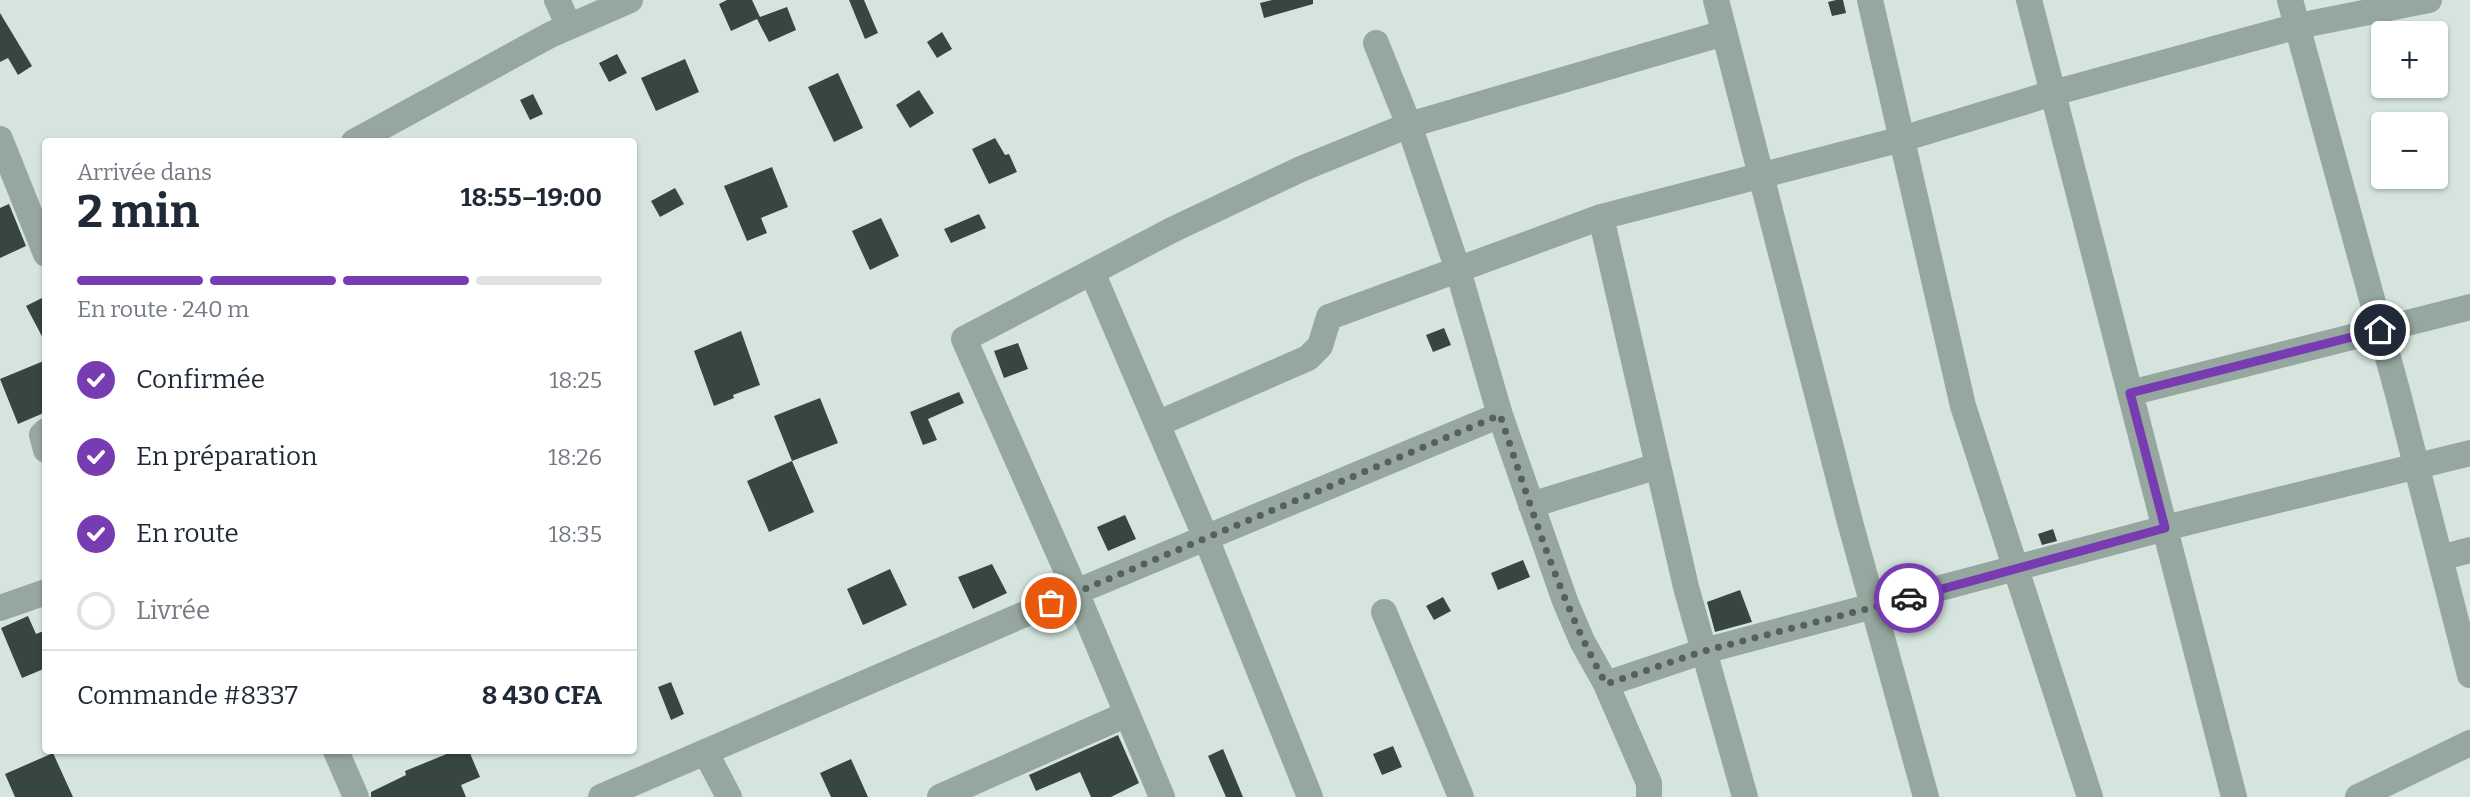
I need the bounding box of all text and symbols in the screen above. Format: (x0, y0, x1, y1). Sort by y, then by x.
map controls (2371, 21, 2448, 189)
button: + (2371, 21, 2448, 98)
button: − (2371, 112, 2448, 189)
text: Arrivée dans (77, 158, 212, 186)
text: 18:55–19:00 (460, 182, 602, 213)
text: 2 min (77, 184, 199, 239)
text: En route · 240 m (77, 295, 249, 323)
pin (2350, 300, 2410, 360)
icon: home (2361, 311, 2399, 349)
icon: check (77, 361, 115, 399)
text: Confirmée (136, 364, 265, 395)
text: 18:25 (549, 366, 602, 394)
icon: check (77, 438, 115, 476)
text: En préparation (136, 441, 317, 472)
text: 18:26 (548, 443, 602, 471)
icon: check (77, 515, 115, 553)
text: En route (136, 518, 239, 549)
text: 18:35 (549, 520, 602, 548)
courier (1874, 563, 1944, 633)
pin (1021, 573, 1081, 633)
icon: car (1890, 579, 1928, 617)
icon: bag (1032, 584, 1070, 622)
text: Livrée (136, 595, 210, 626)
text: Commande #8337 (77, 680, 298, 711)
text: 8 430 CFA (482, 680, 602, 711)

